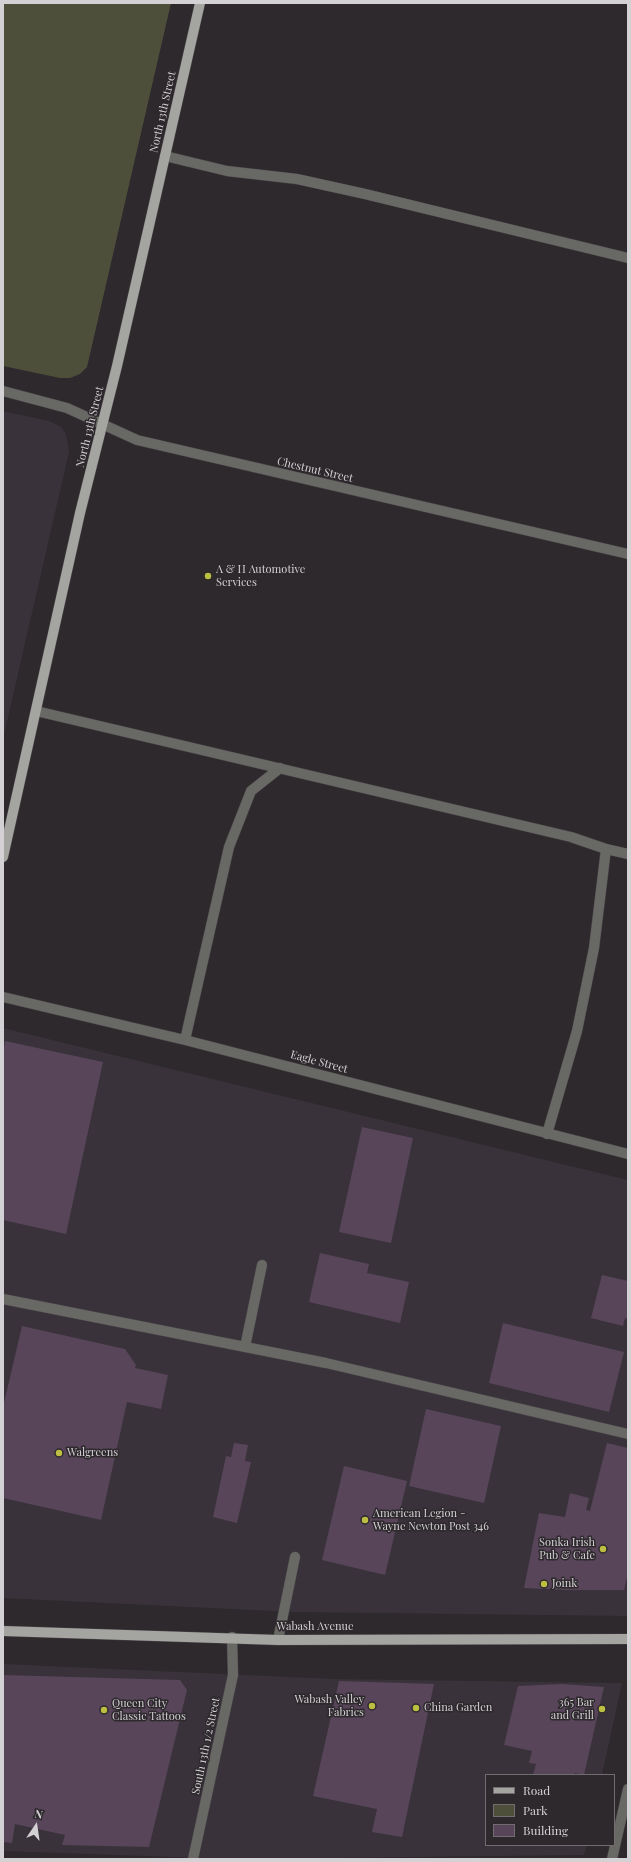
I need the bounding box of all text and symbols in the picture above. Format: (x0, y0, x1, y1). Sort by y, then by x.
street label: North 13th Street (147, 70, 179, 154)
street label: North 13th Street (74, 385, 106, 469)
street label: Chestnut Street (276, 455, 354, 485)
place label: A & H Automotive Services (216, 563, 305, 589)
marker: A & H Automotive Services (203, 571, 213, 581)
street label: Eagle Street (289, 1048, 349, 1076)
place label: Walgreens (67, 1446, 118, 1460)
marker: Walgreens (54, 1448, 64, 1458)
place label: American Legion - Wayne Newton Post 346 (373, 1507, 489, 1533)
marker: American Legion - Wayne Newton Post 346 (360, 1515, 370, 1525)
place label: Sonka Irish Pub & Cafe (539, 1536, 595, 1562)
marker: Sonka Irish Pub & Cafe (598, 1544, 608, 1554)
place label: Joink (552, 1577, 577, 1591)
marker: Joink (539, 1579, 549, 1589)
street label: Wabash Avenue (277, 1620, 353, 1634)
place label: Wabash Valley Fabrics (294, 1693, 364, 1719)
street label: South 13th 1/2 Street (189, 1696, 223, 1796)
place label: 365 Bar and Grill (551, 1696, 594, 1722)
place label: Queen City Classic Tattoos (112, 1697, 186, 1723)
marker: Wabash Valley Fabrics (367, 1701, 377, 1711)
place label: China Garden (424, 1701, 492, 1715)
marker: China Garden (411, 1703, 421, 1713)
marker: 365 Bar and Grill (597, 1704, 607, 1714)
marker: Queen City Classic Tattoos (99, 1705, 109, 1715)
legend (485, 1774, 615, 1846)
text: Road (523, 1782, 550, 1798)
text: Park (523, 1802, 548, 1818)
north arrow (16, 1806, 56, 1846)
text: N (33, 1806, 44, 1822)
text: Building (523, 1822, 568, 1838)

